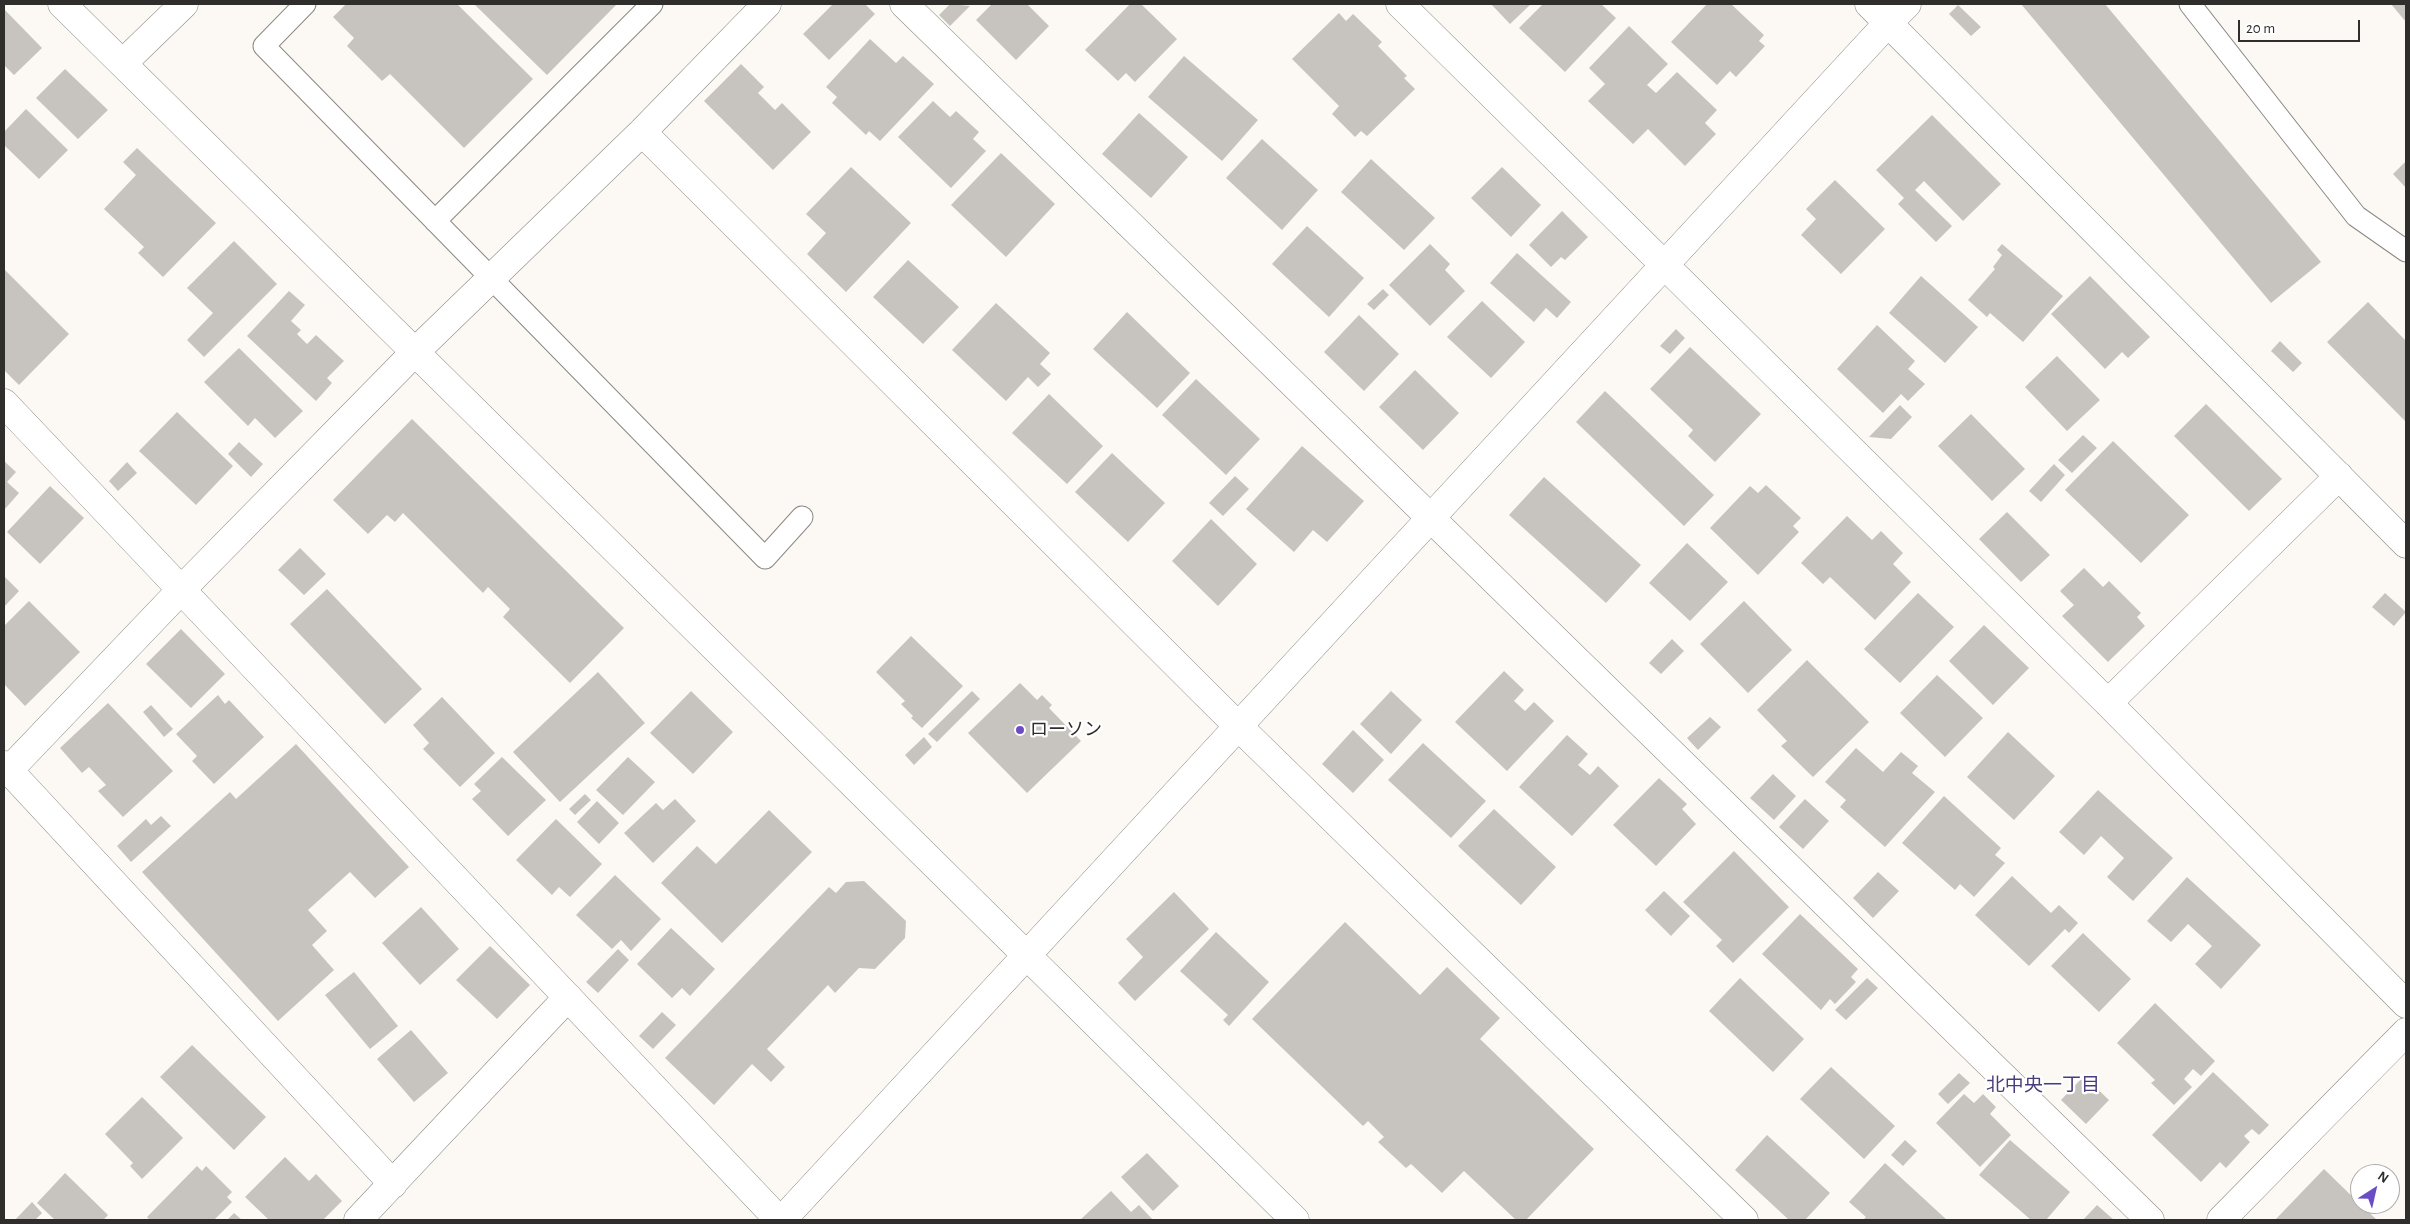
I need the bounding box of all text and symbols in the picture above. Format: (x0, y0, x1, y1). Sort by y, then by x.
scale bar (2240, 10, 2362, 42)
text: 20 m (2246, 21, 2275, 36)
place label: ローソン (1030, 719, 1102, 741)
marker: ローソン (1014, 724, 1026, 736)
district label: 北中央一丁目 (1986, 1074, 2100, 1096)
north arrow (2350, 1164, 2400, 1214)
text: N (2375, 1169, 2391, 1186)

